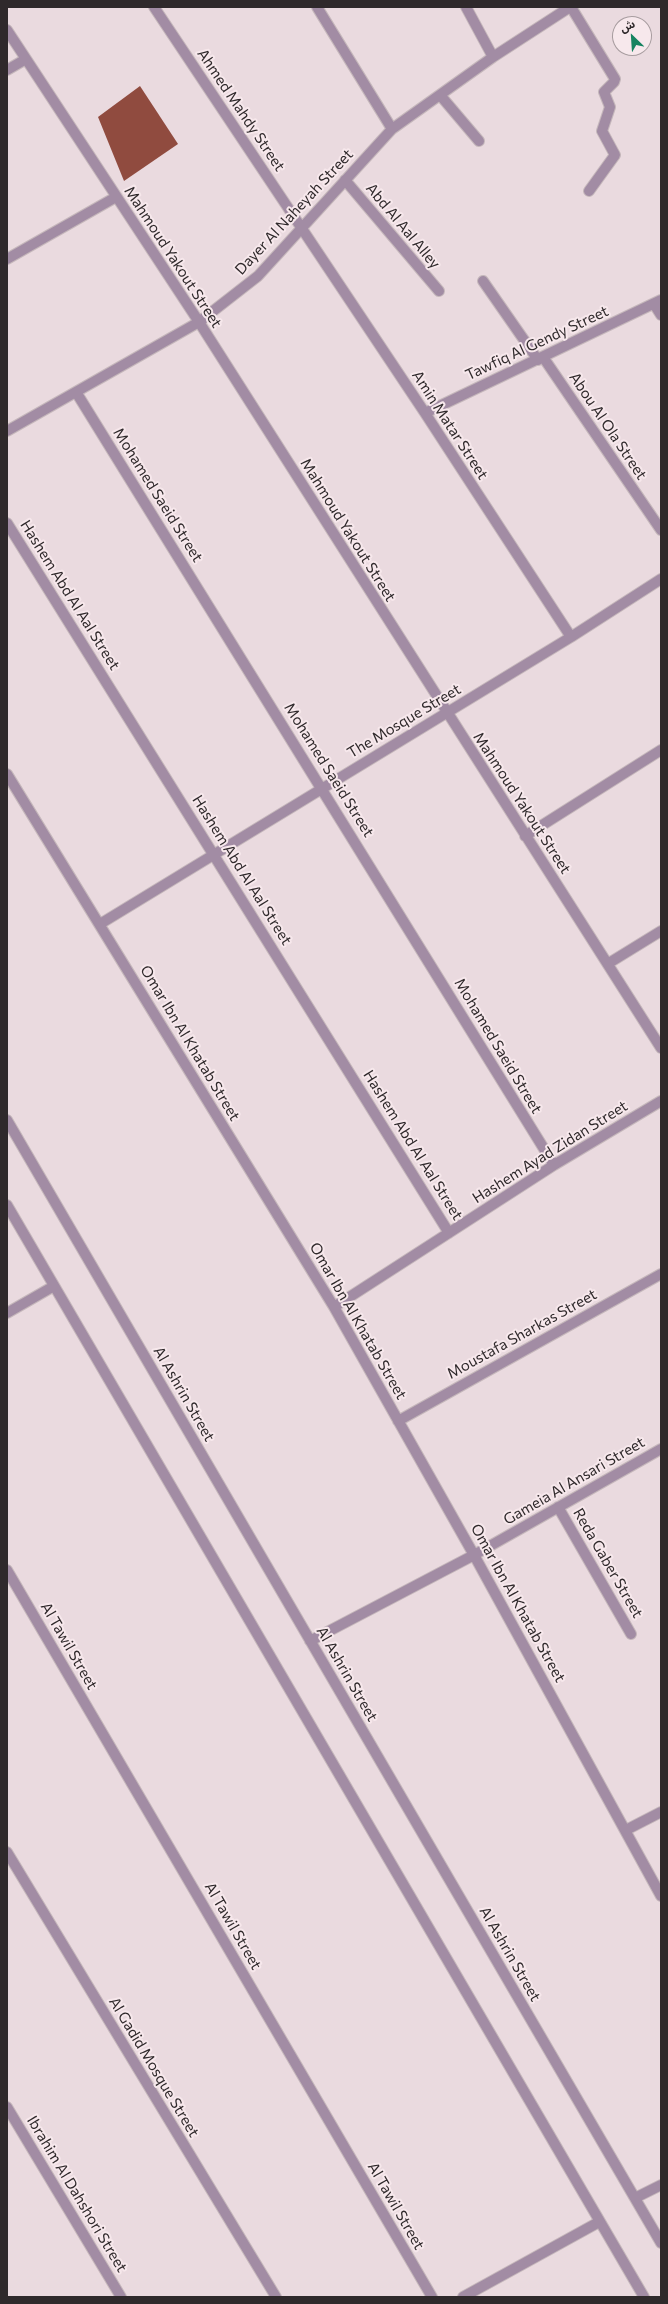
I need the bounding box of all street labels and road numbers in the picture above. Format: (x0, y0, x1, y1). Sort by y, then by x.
street label: Ahmed Mahdy Street (193, 45, 289, 175)
street label: Dayer Al Naheyah Street (231, 146, 357, 278)
street label: Abd Al Aal Alley (362, 180, 444, 272)
street label: Mahmoud Yakout Street (120, 183, 226, 331)
street label: Tawfiq Al Gendy Street (463, 302, 611, 384)
street label: Amin Matar Street (408, 367, 492, 483)
street label: Abou Al Ola Street (565, 369, 651, 483)
street label: Mohamed Saeid Street (109, 425, 207, 565)
street label: Mahmoud Yakout Street (297, 455, 399, 605)
street label: Hashem Abd Al Aal Street (16, 517, 124, 673)
street label: The Mosque Street (344, 680, 464, 762)
street label: Mohamed Saeid Street (280, 700, 378, 840)
street label: Mahmoud Yakout Street (469, 729, 575, 877)
street label: Hashem Abd Al Aal Street (188, 792, 296, 948)
street label: Omar Ibn Al Khatab Street (136, 962, 244, 1124)
street label: Mohamed Saeid Street (450, 975, 546, 1117)
street label: Hashem Abd Al Aal Street (359, 1067, 467, 1223)
street label: Hashem Ayad Zidan Street (469, 1097, 631, 1207)
street label: Omar Ibn Al Khatab Street (306, 1239, 410, 1403)
street label: Moustafa Sharkas Street (444, 1285, 600, 1383)
street label: Al Ashrin Street (150, 1343, 218, 1445)
street label: Gameia Al Ansari Street (500, 1433, 648, 1529)
street label: Reda Gaber Street (569, 1505, 647, 1621)
street label: Omar Ibn Al Khatab Street (467, 1521, 569, 1685)
street label: Al Tawil Street (37, 1599, 101, 1693)
street label: Al Ashrin Street (313, 1623, 381, 1725)
street label: Al Tawil Street (201, 1879, 265, 1973)
street label: Al Ashrin Street (476, 1903, 544, 2005)
street label: Al Gadid Mosque Street (105, 1994, 203, 2140)
street label: Ibrahim Al Dahshori Street (23, 2113, 131, 2275)
street label: Al Tawil Street (364, 2159, 428, 2253)

